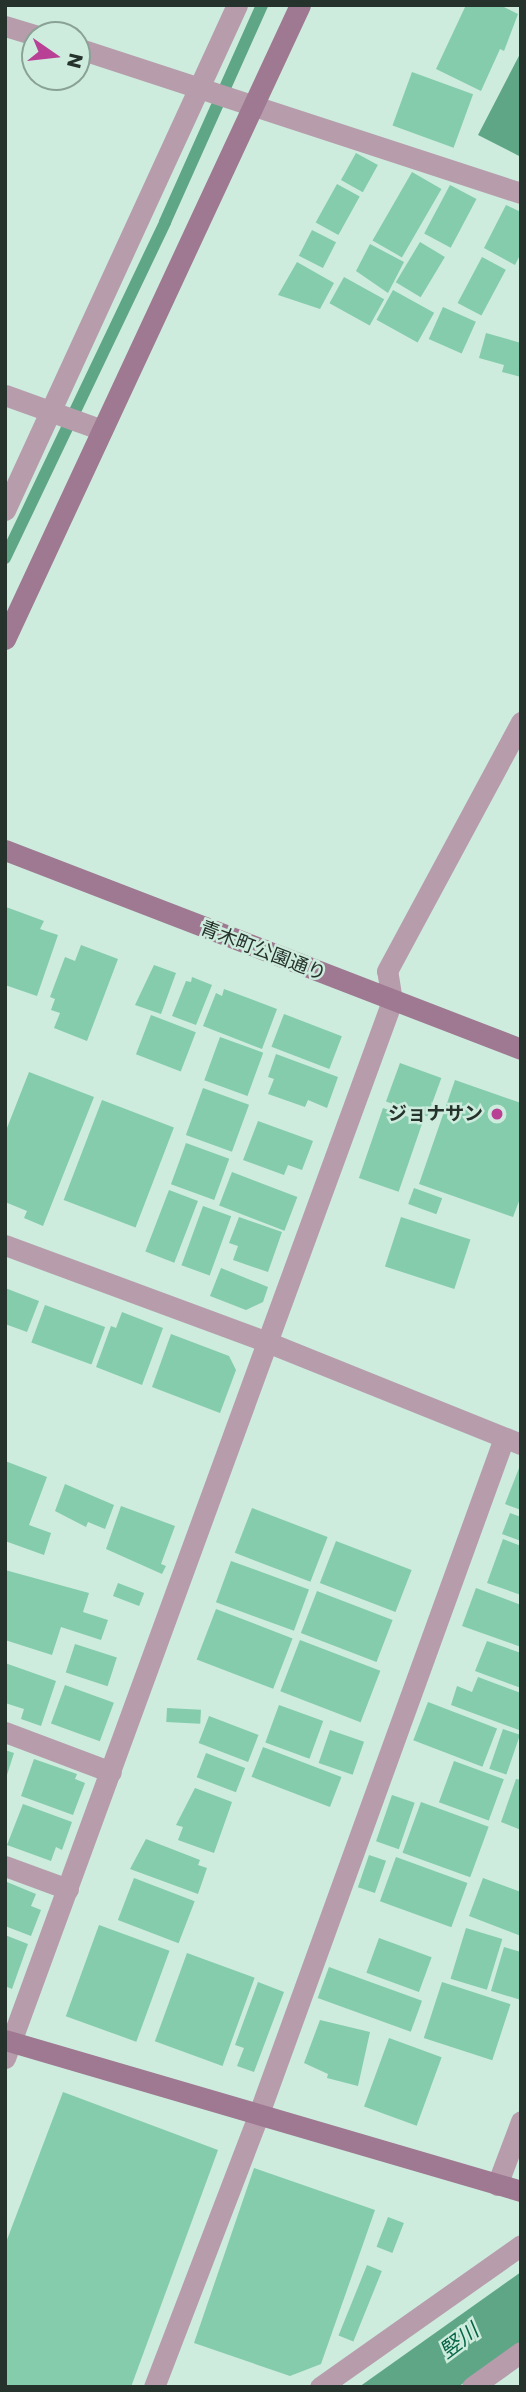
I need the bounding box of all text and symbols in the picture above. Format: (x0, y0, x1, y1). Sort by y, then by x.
north arrow (21, 21, 91, 91)
text: N (60, 51, 90, 71)
street label: 青木町公園通り (197, 917, 329, 985)
place label: ジョナサン (388, 1103, 483, 1125)
marker: ジョナサン (489, 1106, 505, 1122)
water label: 竪川 (435, 2318, 483, 2364)

